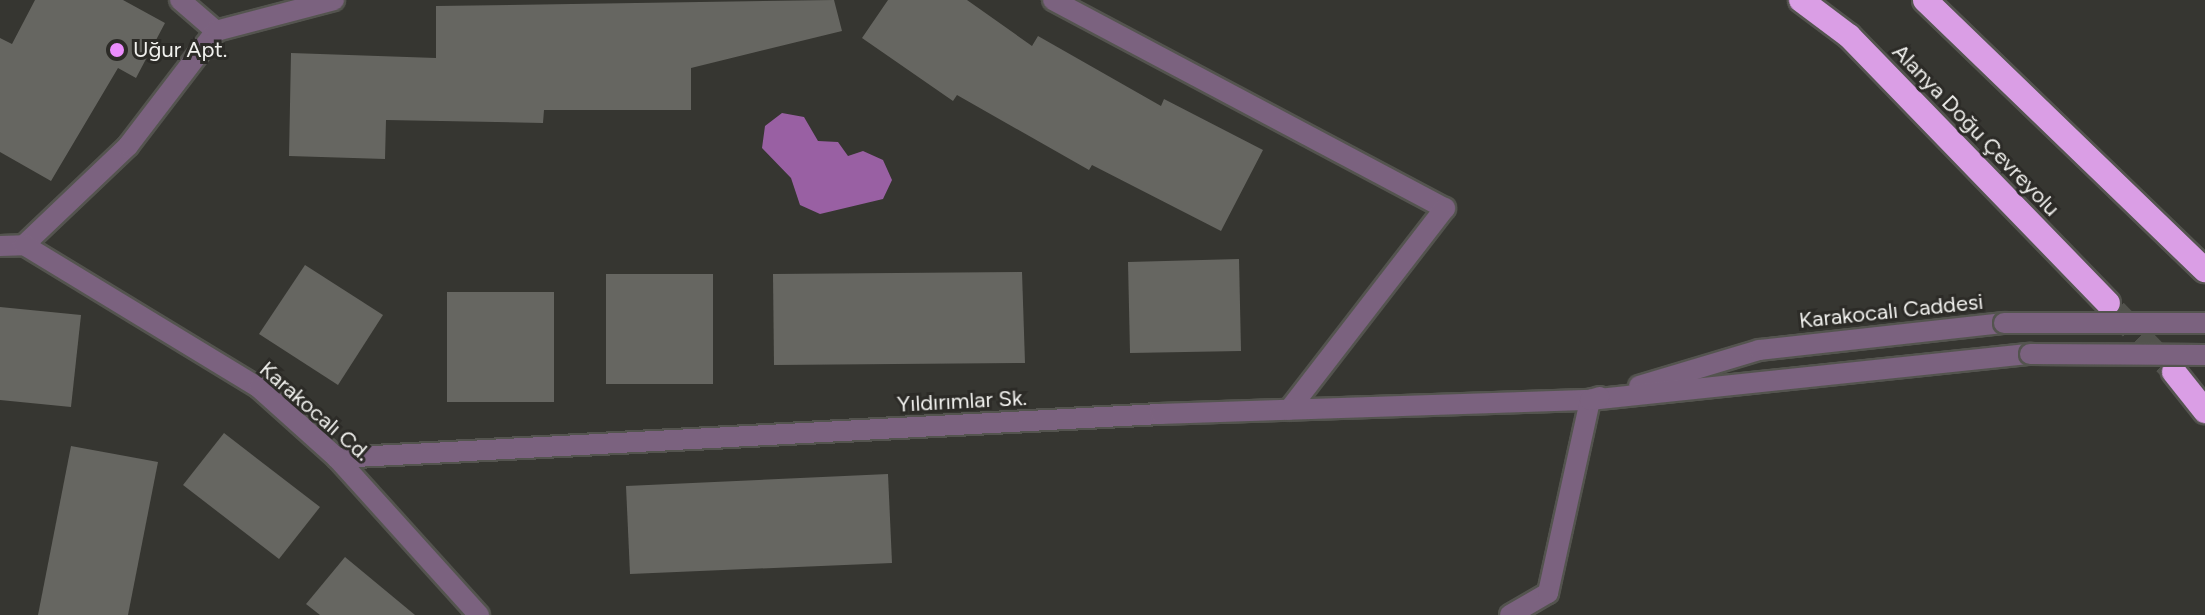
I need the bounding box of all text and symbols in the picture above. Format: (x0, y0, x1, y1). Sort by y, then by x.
place label: Uğur Apt. (133, 37, 227, 63)
street label: Alanya Doğu Çevreyolu (1887, 38, 2065, 222)
marker: Uğur Apt. (108, 41, 126, 59)
street label: Karakocalı Caddesi (1798, 288, 1984, 334)
street label: Karakocalı Cd. (254, 356, 376, 466)
street label: Yıldırımlar Sk. (896, 384, 1028, 418)

